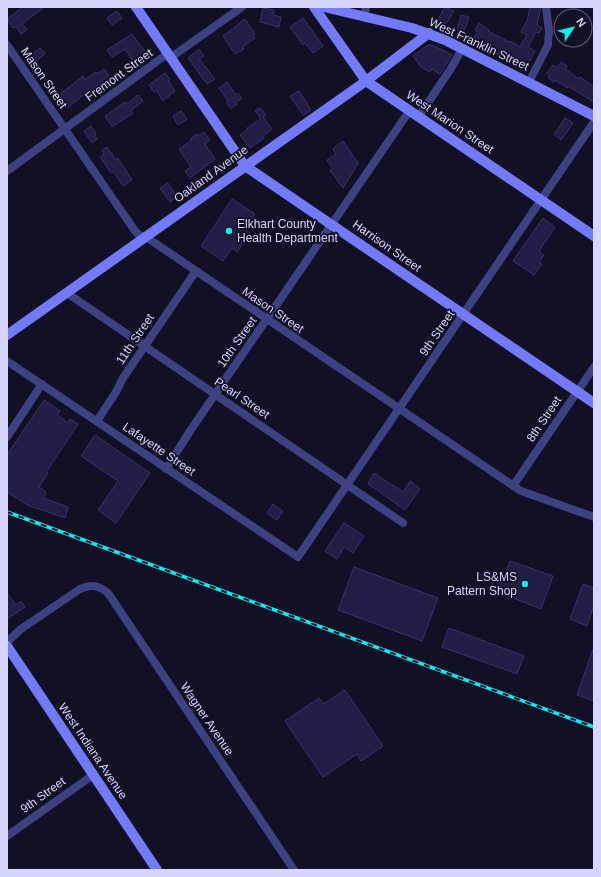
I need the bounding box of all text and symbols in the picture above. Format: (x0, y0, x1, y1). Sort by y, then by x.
north arrow (553, 8, 593, 48)
street label: West Franklin Street (427, 15, 532, 74)
text: N (574, 16, 588, 29)
street label: Mason Street (18, 45, 71, 112)
street label: Fremont Street (83, 45, 156, 104)
street label: West Marion Street (404, 88, 497, 157)
street label: Oakland Avenue (171, 142, 251, 205)
place label: Elkhart County Health Department (237, 217, 338, 245)
street label: Harrison Street (350, 217, 425, 275)
marker: Elkhart County Health Department (224, 226, 234, 236)
street label: Mason Street (239, 284, 307, 336)
street label: 9th Street (417, 307, 458, 358)
street label: 11th Street (113, 311, 157, 367)
street label: 10th Street (214, 313, 260, 370)
street label: Pearl Street (212, 374, 273, 422)
street label: 8th Street (524, 393, 565, 444)
street label: Lafayette Street (120, 420, 199, 479)
place label: LS&MS Pattern Shop (447, 570, 517, 598)
marker: LS&MS Pattern Shop (520, 579, 530, 589)
street label: Wagner Avenue (178, 680, 237, 758)
street label: West Indiana Avenue (56, 700, 131, 802)
street label: 9th Street (18, 774, 69, 816)

